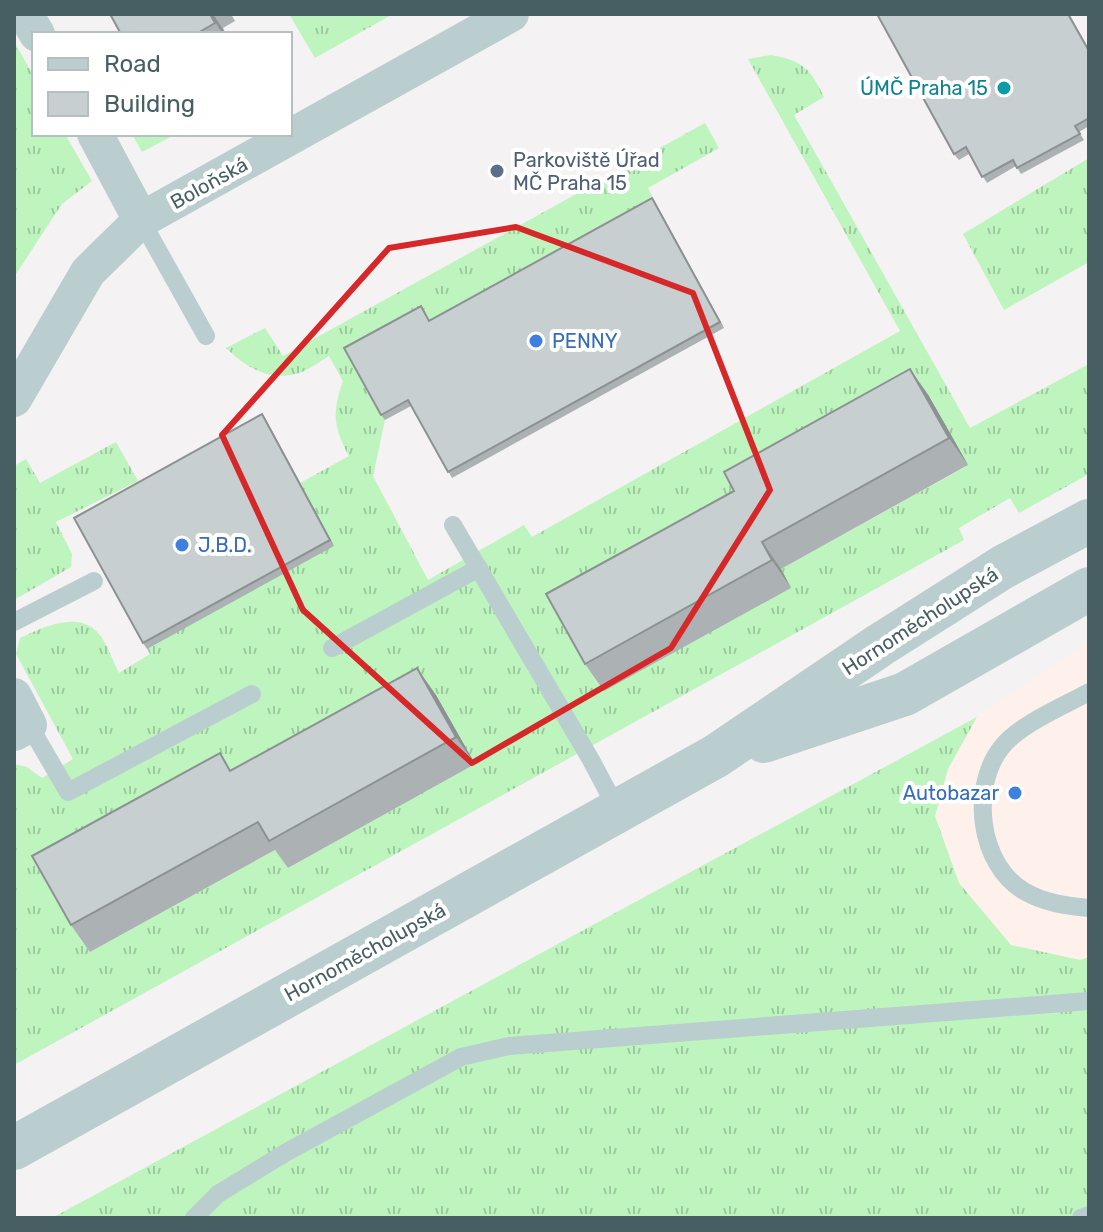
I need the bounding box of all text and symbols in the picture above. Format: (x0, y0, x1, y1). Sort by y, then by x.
legend (32, 32, 292, 136)
text: Road (104, 50, 161, 78)
place label: ÚMČ Praha 15 (860, 76, 988, 100)
marker: ÚMČ Praha 15 (995, 79, 1013, 97)
text: Building (104, 90, 195, 118)
place label: Parkoviště Úřad MČ Praha 15 (513, 148, 660, 195)
street label: Boloňská (166, 152, 252, 214)
marker: Parkoviště Úřad MČ Praha 15 (488, 162, 506, 180)
place label: PENNY (552, 329, 618, 353)
marker: PENNY (527, 332, 545, 350)
place label: J.B.D. (198, 533, 252, 557)
marker: J.B.D. (173, 536, 191, 554)
street label: Hornoměcholupská (838, 562, 1002, 680)
place label: Autobazar (903, 781, 999, 805)
marker: Autobazar (1006, 784, 1024, 802)
street label: Hornoměcholupská (280, 898, 450, 1006)

